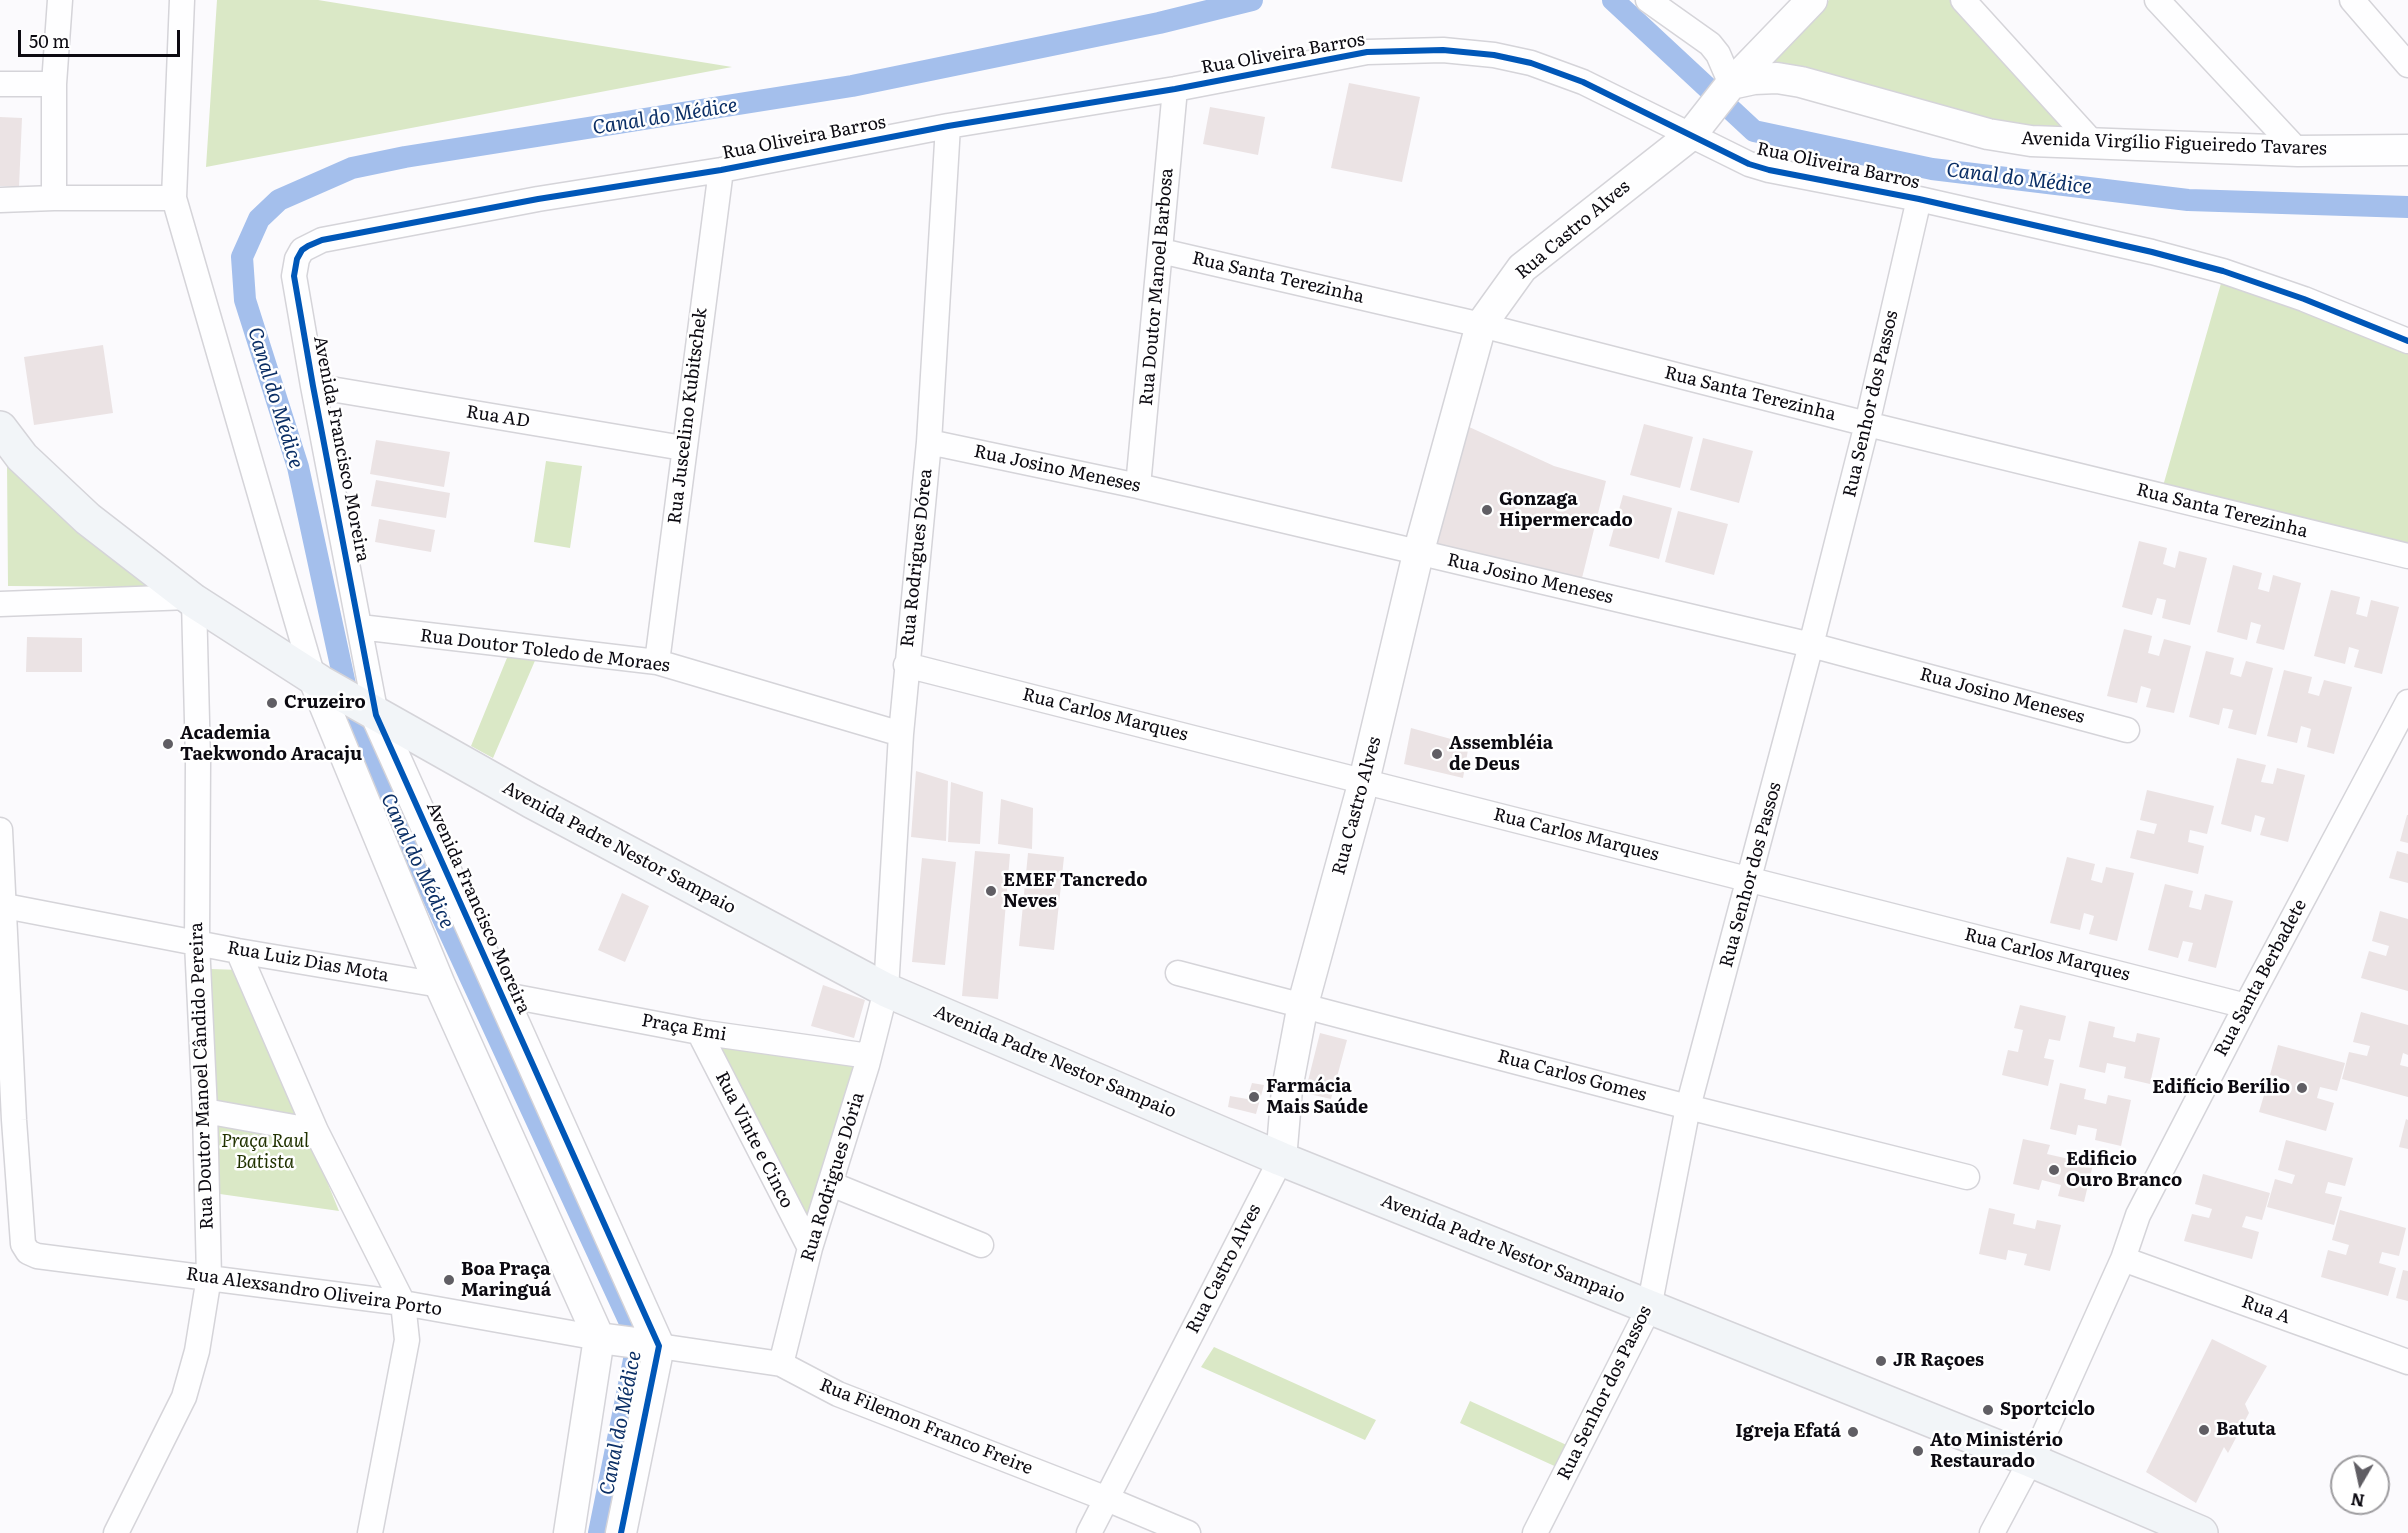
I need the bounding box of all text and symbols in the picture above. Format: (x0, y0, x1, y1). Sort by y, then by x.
scale bar (21, 18, 183, 56)
text: 50 m (29, 27, 70, 54)
street label: Rua Oliveira Barros (1199, 29, 1367, 79)
water label: Canal do Médice (591, 94, 739, 140)
street label: Rua Oliveira Barros (720, 112, 888, 164)
street label: Avenida Virgílio Figueiredo Tavares (2021, 128, 2327, 160)
street label: Rua Oliveira Barros (1755, 138, 1921, 194)
water label: Canal do Médice (1945, 158, 2093, 200)
street label: Rua Doutor Manoel Barbosa (1136, 167, 1178, 407)
street label: Rua Castro Alves (1512, 176, 1634, 284)
street label: Rua Santa Terezinha (1190, 248, 1366, 308)
street label: Rua Juscelino Kubitschek (664, 307, 712, 525)
street label: Rua Senhor dos Passos (1839, 309, 1903, 499)
water label: Canal do Médice (242, 324, 308, 472)
street label: Avenida Francisco Moreira (308, 334, 374, 564)
street label: Rua Santa Terezinha (1662, 362, 1838, 426)
street label: Rua AD (465, 401, 531, 433)
street label: Rua Josino Meneses (972, 441, 1142, 497)
street label: Rua Rodrigues Dórea (897, 468, 937, 648)
street label: Rua Santa Terezinha (2134, 479, 2310, 543)
place label: Gonzaga Hipermercado (1499, 489, 1633, 532)
marker: Gonzaga Hipermercado (1480, 503, 1494, 517)
street label: Rua Josino Meneses (1445, 549, 1615, 609)
street label: Rua Doutor Toledo de Moraes (419, 625, 671, 677)
street label: Rua Josino Meneses (1917, 664, 2087, 728)
street label: Rua Carlos Marques (1020, 684, 1190, 746)
place label: Cruzeiro (284, 692, 366, 714)
marker: Cruzeiro (265, 696, 279, 710)
place label: Academia Taekwondo Aracaju (180, 723, 362, 766)
place label: Assembléia de Deus (1449, 733, 1553, 776)
street label: Rua Castro Alves (1328, 734, 1386, 878)
marker: Academia Taekwondo Aracaju (161, 737, 175, 751)
marker: Assembléia de Deus (1430, 747, 1444, 761)
street label: Avenida Padre Nestor Sampaio (499, 777, 739, 919)
street label: Rua Senhor dos Passos (1716, 780, 1786, 970)
water label: Canal do Médice (375, 790, 459, 932)
street label: Avenida Francisco Moreira (421, 799, 535, 1017)
street label: Rua Carlos Marques (1491, 804, 1661, 866)
place label: EMEF Tancredo Neves (1003, 870, 1147, 912)
marker: EMEF Tancredo Neves (984, 884, 998, 898)
street label: Rua Santa Berbadete (2210, 896, 2312, 1060)
street label: Rua Doutor Manoel Cândido Pereira (186, 922, 218, 1230)
street label: Rua Carlos Marques (1962, 924, 2132, 986)
street label: Rua Luiz Dias Mota (226, 937, 390, 987)
street label: Avenida Padre Nestor Sampaio (930, 1001, 1180, 1123)
street label: Praça Emi (640, 1010, 728, 1046)
street label: Rua Carlos Gomes (1495, 1046, 1649, 1106)
street label: Rua Vinte e Cinco (710, 1068, 798, 1212)
place label: Farmácia Mais Saúde (1266, 1076, 1368, 1118)
place label: Edifício Berílio (2152, 1077, 2290, 1099)
marker: Edifício Berílio (2295, 1081, 2309, 1095)
street label: Rua Rodrigues Dória (797, 1090, 869, 1264)
marker: Farmácia Mais Saúde (1247, 1090, 1261, 1104)
park label: Praça Raul Batista (221, 1131, 309, 1174)
place label: Edificio Ouro Branco (2066, 1149, 2182, 1192)
marker: Edificio Ouro Branco (2047, 1163, 2061, 1177)
street label: Avenida Padre Nestor Sampaio (1378, 1190, 1628, 1308)
street label: Rua Castro Alves (1182, 1201, 1266, 1337)
place label: Boa Praça Maringuá (461, 1259, 551, 1302)
street label: Rua Alexsandro Oliveira Porto (185, 1263, 443, 1321)
marker: Boa Praça Maringuá (442, 1273, 456, 1287)
street label: Rua A (2239, 1291, 2293, 1329)
street label: Rua Senhor dos Passos (1553, 1302, 1657, 1484)
water label: Canal do Médice (595, 1349, 647, 1497)
place label: JR Raçoes (1893, 1350, 1984, 1372)
marker: JR Raçoes (1874, 1354, 1888, 1368)
street label: Rua Filemon Franco Freire (816, 1374, 1036, 1480)
place label: Sportciclo (2000, 1399, 2095, 1421)
marker: Sportciclo (1981, 1403, 1995, 1417)
place label: Batuta (2216, 1419, 2276, 1441)
place label: Igreja Efatá (1735, 1421, 1841, 1443)
marker: Batuta (2197, 1423, 2211, 1437)
marker: Igreja Efatá (1846, 1425, 1860, 1439)
place label: Ato Ministério Restaurado (1930, 1430, 2063, 1472)
marker: Ato Ministério Restaurado (1911, 1444, 1925, 1458)
north arrow (2330, 1455, 2390, 1515)
text: N (2349, 1488, 2366, 1514)

